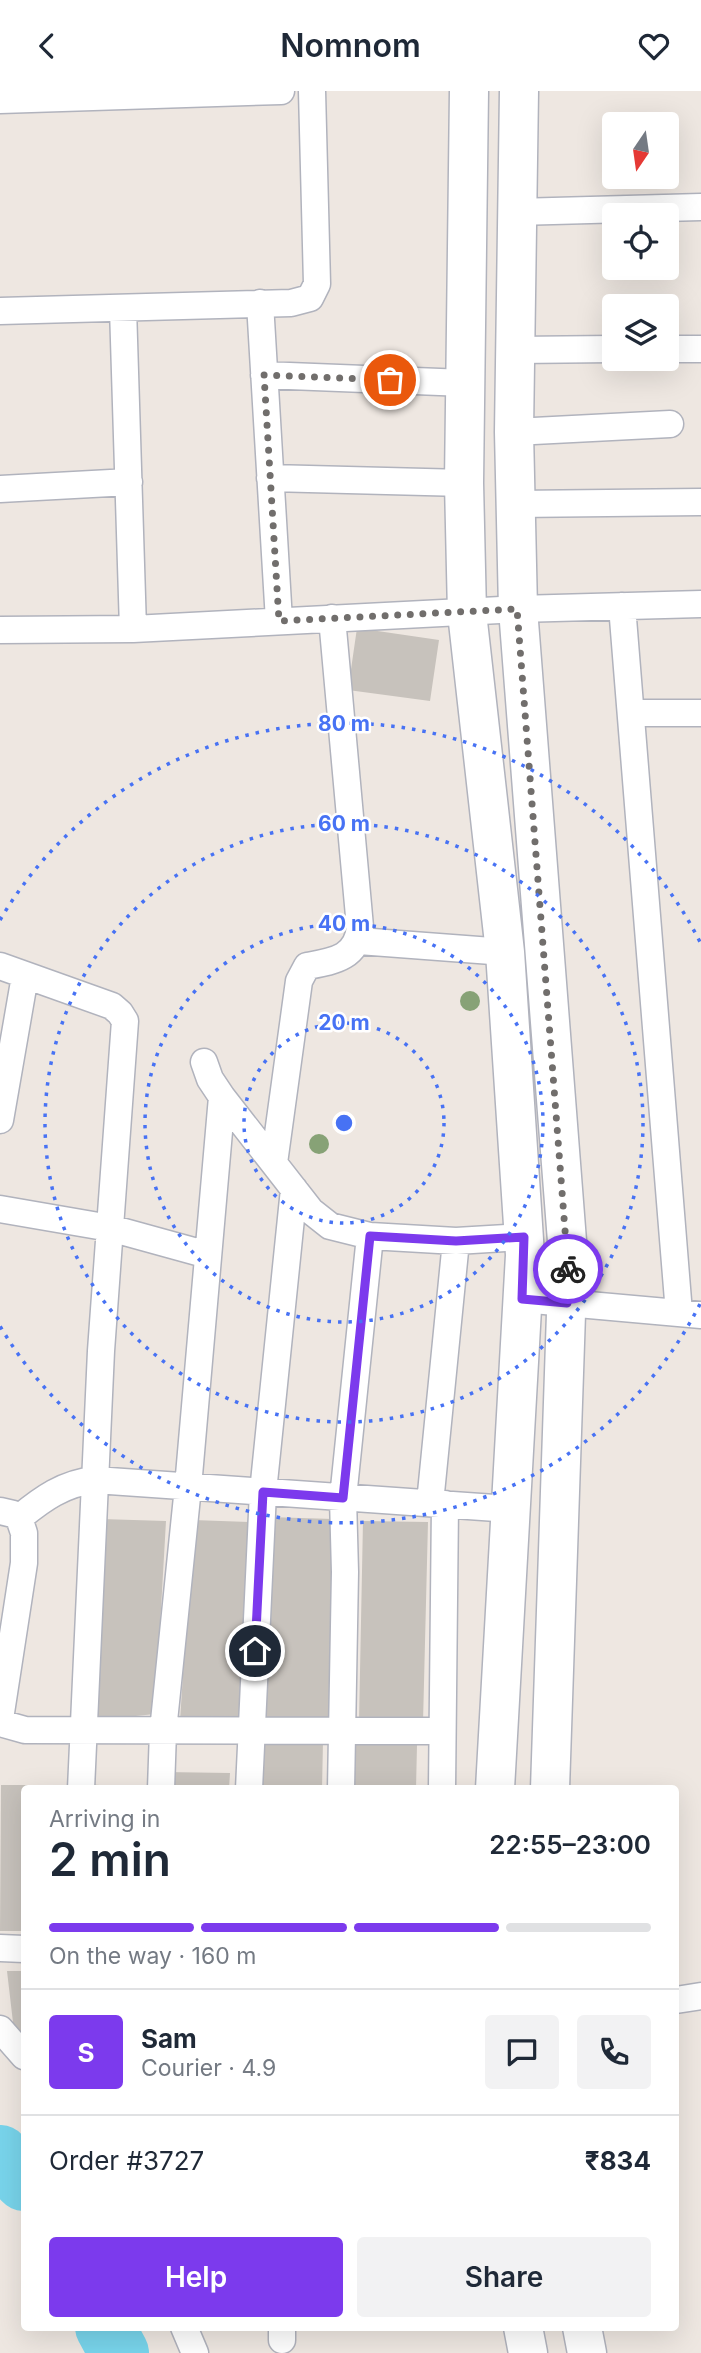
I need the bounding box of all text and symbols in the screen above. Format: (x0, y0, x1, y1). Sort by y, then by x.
text: Nomnom (280, 26, 421, 65)
icon: back (28, 27, 66, 65)
icon: heart (635, 27, 673, 65)
north arrow (602, 112, 679, 189)
map controls (602, 112, 679, 371)
button: locate (602, 203, 679, 280)
button: layers (602, 294, 679, 371)
pin (360, 350, 420, 410)
icon: bag (371, 361, 409, 399)
text: 80 m (318, 711, 370, 736)
text: 60 m (318, 811, 370, 836)
text: 40 m (318, 911, 370, 936)
text: 20 m (318, 1010, 370, 1035)
centre of rings (332, 1111, 356, 1135)
courier (533, 1234, 603, 1304)
icon: bike (549, 1250, 587, 1288)
pin (225, 1621, 285, 1681)
icon: home (236, 1632, 274, 1670)
text: Arriving in (49, 1805, 160, 1833)
text: 22:55–23:00 (489, 1829, 651, 1860)
text: 2 min (49, 1831, 171, 1887)
text: On the way · 160 m (49, 1942, 256, 1970)
button: chat (485, 2015, 559, 2089)
button: phone (577, 2015, 651, 2089)
text: Sam (141, 2023, 197, 2054)
text: S (77, 2037, 95, 2068)
text: Courier · 4.9 (141, 2054, 276, 2082)
text: Order #3727 (49, 2145, 204, 2176)
text: ₹834 (585, 2145, 651, 2176)
button: Help (49, 2237, 343, 2317)
button: Share (357, 2237, 651, 2317)

